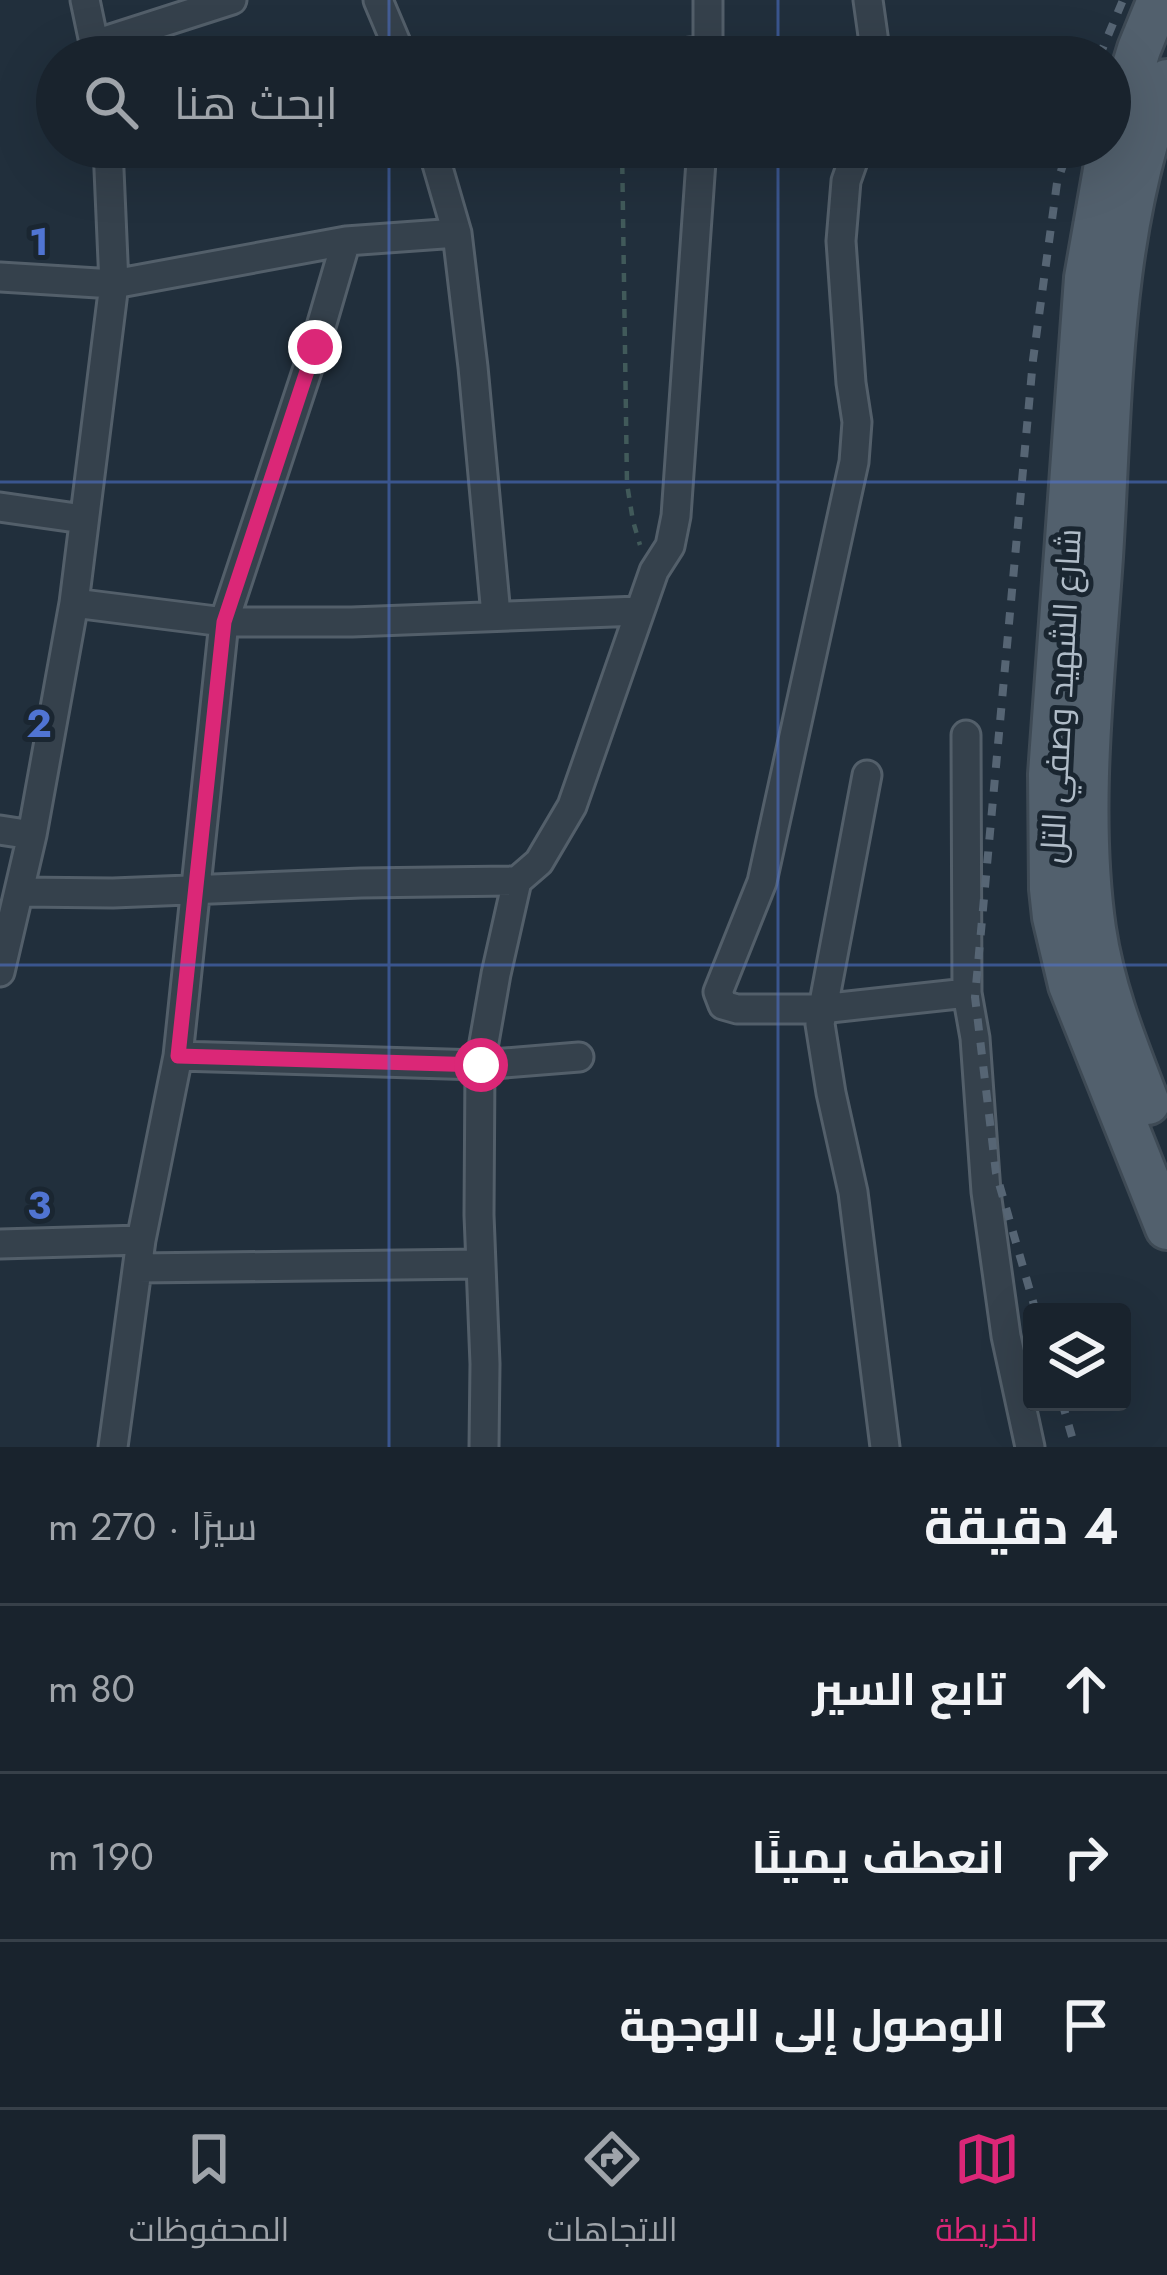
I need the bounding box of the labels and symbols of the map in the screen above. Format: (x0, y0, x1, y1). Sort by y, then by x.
text: 1 (29, 213, 49, 270)
route end (288, 320, 342, 374)
street label: شارع الشهيد وصفي التل (1028, 527, 1095, 865)
text: 2 (26, 695, 52, 752)
route start (454, 1038, 508, 1092)
text: 3 (27, 1177, 51, 1234)

